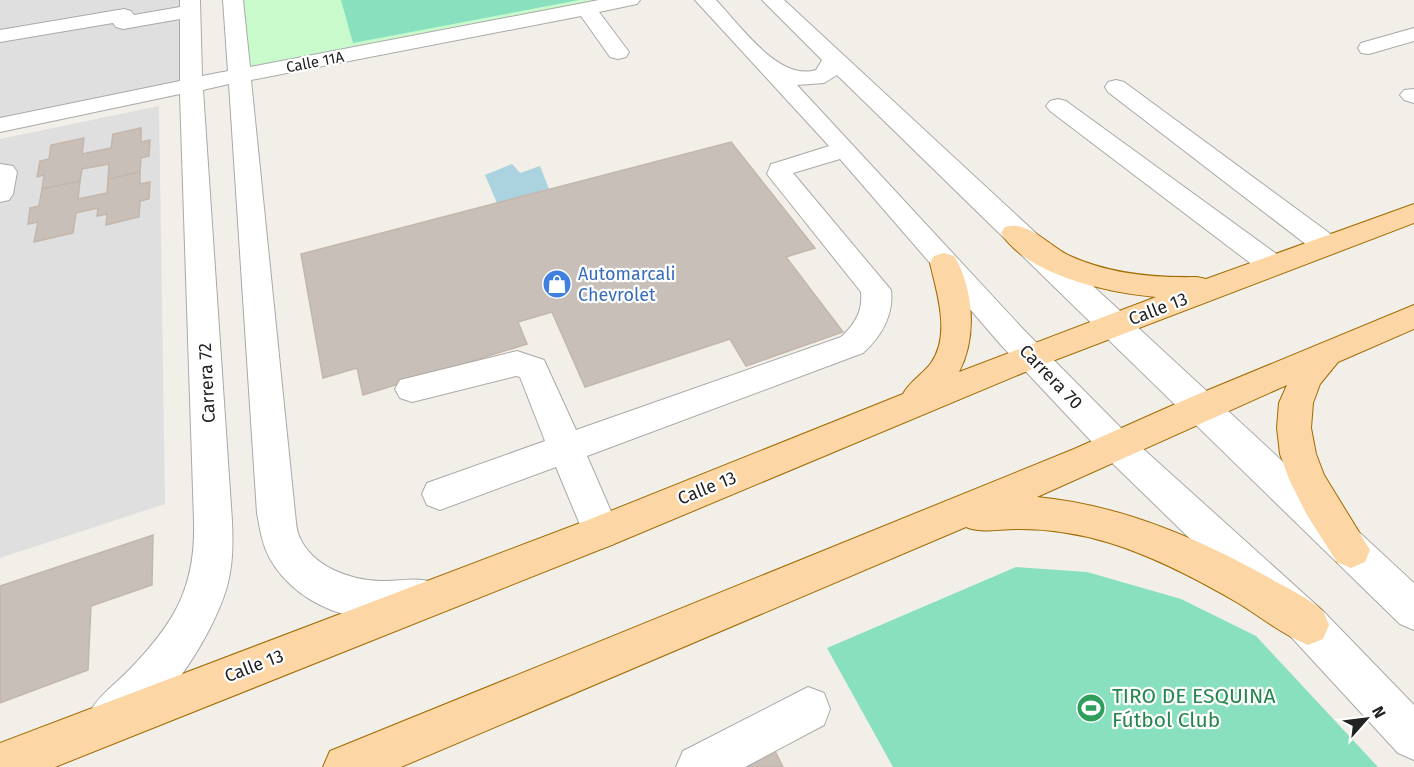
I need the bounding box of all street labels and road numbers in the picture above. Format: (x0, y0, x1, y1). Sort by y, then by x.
street label: Calle 11A (285, 48, 346, 76)
street label: Calle 13 (1125, 288, 1191, 330)
street label: Carrera 70 (1015, 340, 1087, 414)
street label: Carrera 72 (194, 342, 220, 424)
street label: Calle 13 (674, 466, 740, 510)
street label: Calle 13 (221, 645, 287, 687)

